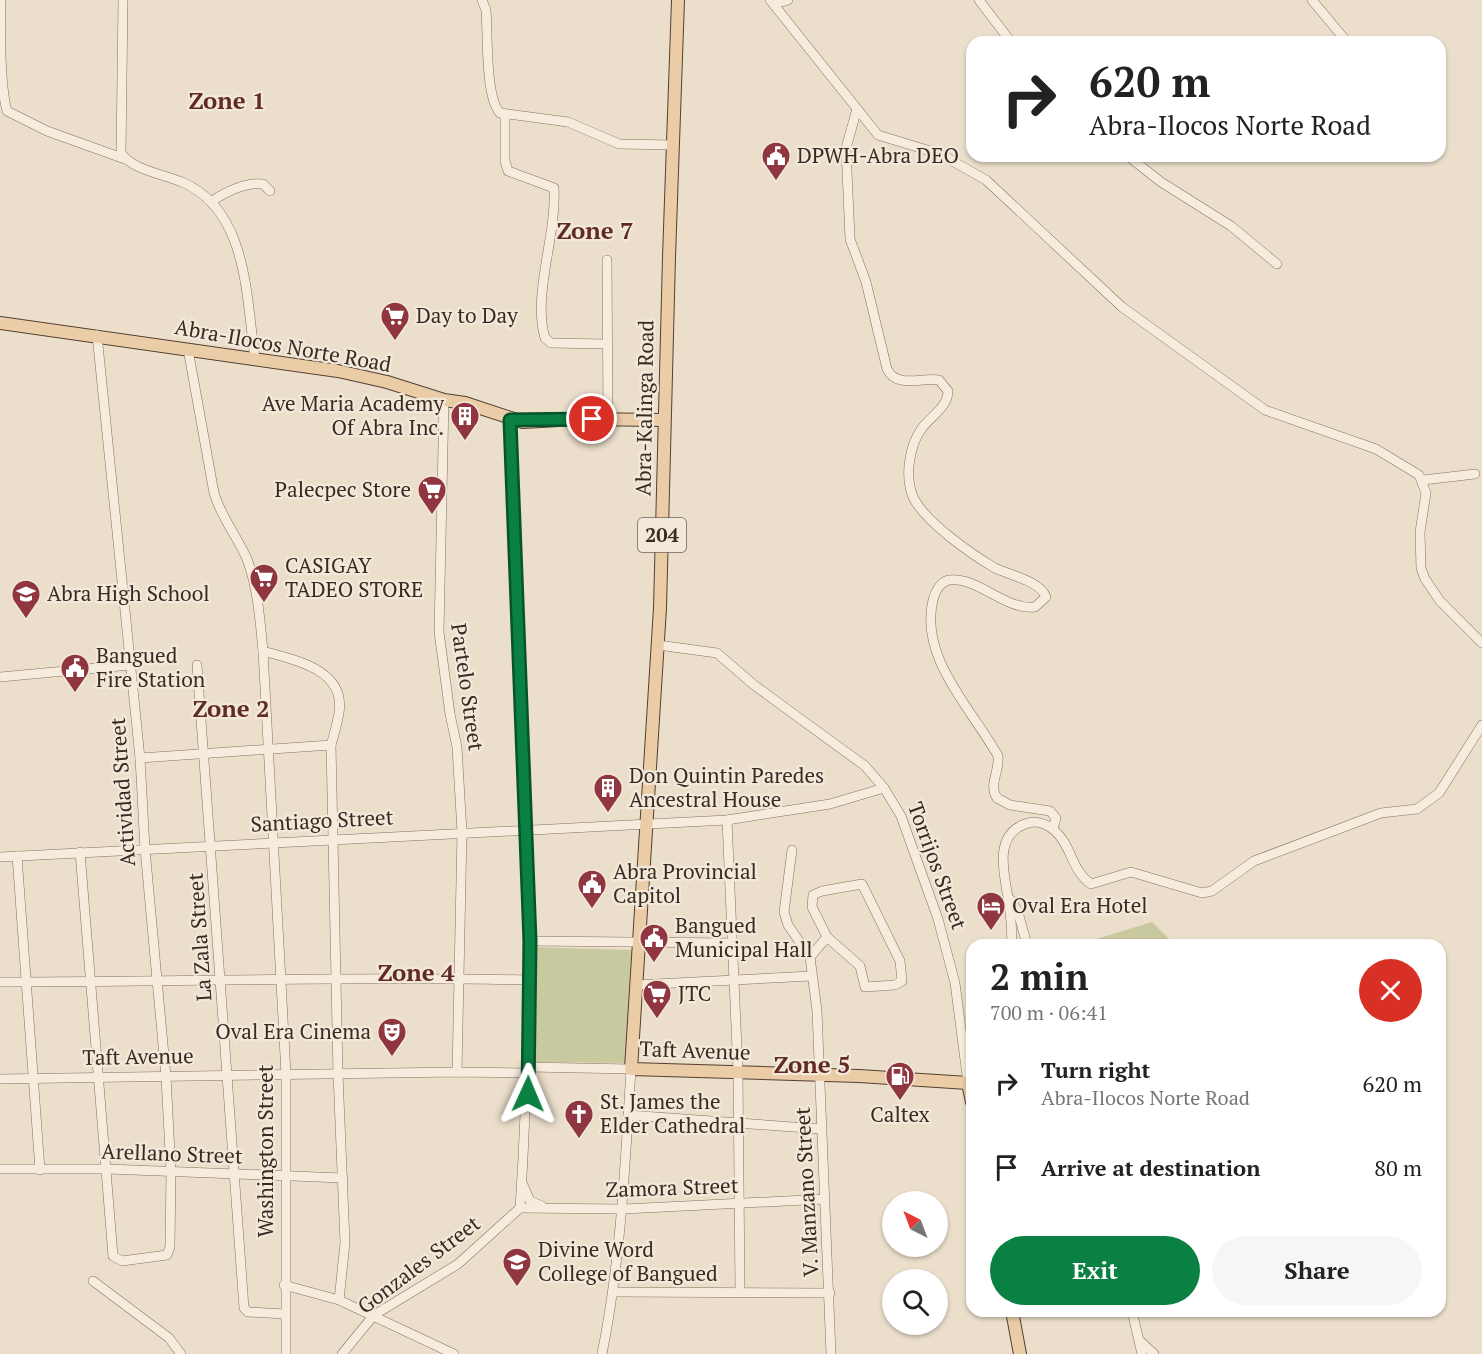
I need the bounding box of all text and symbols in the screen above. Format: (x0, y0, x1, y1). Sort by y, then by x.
text: 620 m (1089, 53, 1210, 109)
icon: right (990, 60, 1068, 138)
district label: Zone 1 (188, 84, 266, 116)
text: Abra-Ilocos Norte Road (1089, 107, 1371, 143)
public building icon: DPWH-Abra DEO (760, 140, 792, 182)
place label: DPWH-Abra DEO (797, 141, 959, 169)
district label: Zone 7 (556, 214, 634, 246)
supermarket icon: Day to Day (379, 300, 411, 342)
place label: Day to Day (416, 301, 518, 329)
street label: Abra-Ilocos Norte Road (173, 312, 394, 378)
street label: Abra-Kalinga Road (628, 319, 660, 496)
place label: Ave Maria Academy Of Abra Inc. (262, 389, 444, 441)
pin (566, 393, 617, 444)
building icon: Ave Maria Academy Of Abra Inc. (449, 400, 481, 442)
icon: arrive (575, 402, 608, 435)
supermarket icon: Palecpec Store (416, 474, 448, 516)
place label: Palecpec Store (275, 475, 411, 503)
road number: 204 (638, 518, 686, 552)
place label: CASIGAY TADEO STORE (285, 551, 423, 603)
supermarket icon: CASIGAY TADEO STORE (248, 562, 280, 604)
school or university icon: Abra High School (10, 578, 42, 620)
place label: Abra High School (47, 579, 210, 607)
street label: Partelo Street (445, 621, 491, 753)
place label: Bangued Fire Station (96, 641, 206, 693)
public building icon: Bangued Fire Station (59, 652, 91, 694)
district label: Zone 2 (192, 692, 270, 724)
street label: Actividad Street (103, 716, 141, 868)
place label: Don Quintin Paredes Ancestral House (629, 761, 824, 813)
building icon: Don Quintin Paredes Ancestral House (592, 772, 624, 814)
street label: Torrijos Street (902, 798, 974, 933)
street label: Santiago Street (250, 802, 394, 838)
place label: Abra Provincial Capitol (613, 857, 757, 909)
public building icon: Abra Provincial Capitol (576, 868, 608, 910)
street label: La Zala Street (181, 872, 217, 1002)
hotel icon: Oval Era Hotel (975, 890, 1007, 932)
place label: Oval Era Hotel (1012, 891, 1148, 919)
place label: Bangued Municipal Hall (675, 911, 813, 963)
public building icon: Bangued Municipal Hall (638, 922, 670, 964)
text: 2 min (990, 953, 1088, 1000)
district label: Zone 4 (377, 956, 455, 988)
button: close (1359, 959, 1422, 1022)
supermarket icon: JTC (641, 978, 673, 1020)
place label: JTC (678, 979, 711, 1007)
text: 700 m · 06:41 (990, 999, 1108, 1026)
theatre icon: Oval Era Cinema (376, 1016, 408, 1058)
place label: Oval Era Cinema (215, 1017, 371, 1045)
street label: Taft Avenue (639, 1034, 751, 1066)
street label: Taft Avenue (82, 1041, 194, 1071)
district label: Zone 5 (773, 1048, 851, 1080)
text: Turn right (1041, 1055, 1150, 1084)
fuel station icon: Caltex (884, 1060, 916, 1102)
position arrow (496, 1062, 560, 1126)
street label: Washington Street (251, 1064, 279, 1238)
icon: right (990, 1067, 1023, 1100)
text: 620 m (1362, 1069, 1422, 1098)
text: Abra-Ilocos Norte Road (1041, 1084, 1250, 1111)
place label: St. James the Elder Cathedral (600, 1087, 745, 1139)
church icon: St. James the Elder Cathedral (563, 1098, 595, 1140)
place label: Caltex (870, 1100, 930, 1128)
street label: V. Manzano Street (788, 1106, 824, 1278)
street label: Arellano Street (101, 1137, 243, 1169)
icon: arrive (990, 1151, 1023, 1184)
text: Arrive at destination (1041, 1153, 1260, 1182)
text: 80 m (1374, 1153, 1422, 1182)
street label: Zamora Street (605, 1171, 739, 1203)
north arrow (882, 1191, 948, 1257)
map controls (882, 1191, 948, 1335)
street label: Gonzales Street (351, 1209, 485, 1319)
place label: Divine Word College of Bangued (538, 1235, 718, 1287)
button: Exit (990, 1236, 1200, 1305)
button: Share (1212, 1236, 1422, 1305)
school or university icon: Divine Word College of Bangued (501, 1246, 533, 1288)
button: search (882, 1269, 948, 1335)

